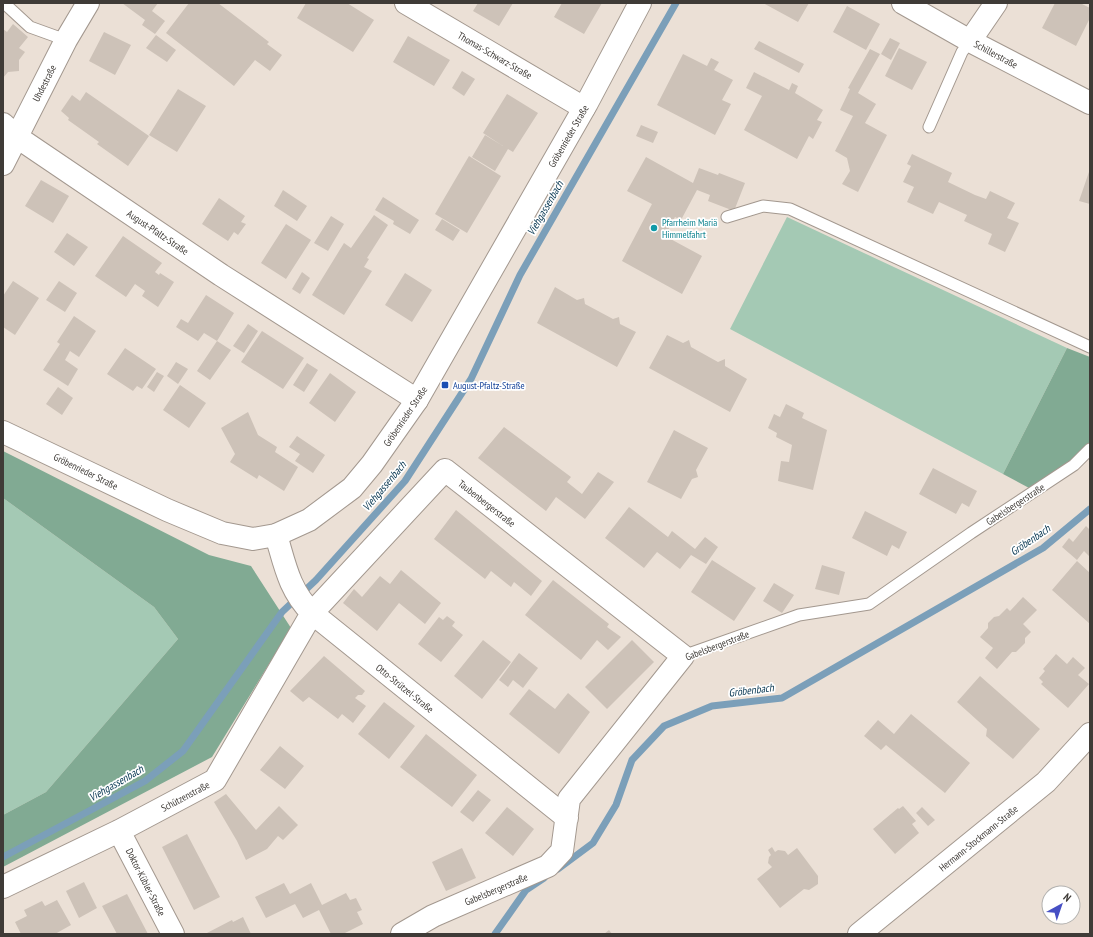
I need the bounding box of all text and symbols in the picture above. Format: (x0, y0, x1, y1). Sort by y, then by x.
street label: Thomas-Schwarz-Straße (455, 29, 534, 82)
street label: Schillerstraße (972, 37, 1020, 71)
street label: Uhdestraße (30, 62, 59, 104)
street label: Gröbenrieder Straße (545, 103, 592, 170)
water label: Viehgassenbach (524, 177, 567, 238)
street label: August-Pfaltz-Straße (124, 207, 191, 258)
place label: Pfarrheim Mariä Himmelfahrt (662, 216, 717, 241)
marker: Pfarrheim Mariä Himmelfahrt (649, 223, 659, 233)
place label: August-Pfaltz-Straße (453, 379, 525, 392)
marker: August-Pfaltz-Straße (440, 380, 450, 390)
street label: Gröbenrieder Straße (380, 384, 430, 449)
street label: Gröbenrieder Straße (51, 450, 120, 493)
water label: Viehgassenbach (359, 457, 410, 514)
street label: Taubenbergerstraße (455, 477, 518, 530)
street label: Gabelsbergerstraße (983, 481, 1047, 528)
water label: Gröbenbach (1007, 521, 1054, 558)
street label: Gabelsbergerstraße (683, 627, 751, 664)
street label: Otto-Strützel-Straße (373, 661, 436, 716)
water label: Gröbenbach (728, 680, 775, 700)
water label: Viehgassenbach (86, 761, 147, 804)
street label: Schützenstraße (159, 778, 212, 815)
street label: Hermann-Stockmann-Straße (936, 802, 1021, 874)
street label: Doktor-Kübler-Straße (123, 846, 168, 918)
street label: Gabelsbergerstraße (463, 870, 530, 909)
north arrow (1041, 885, 1081, 925)
text: N (1061, 890, 1074, 905)

